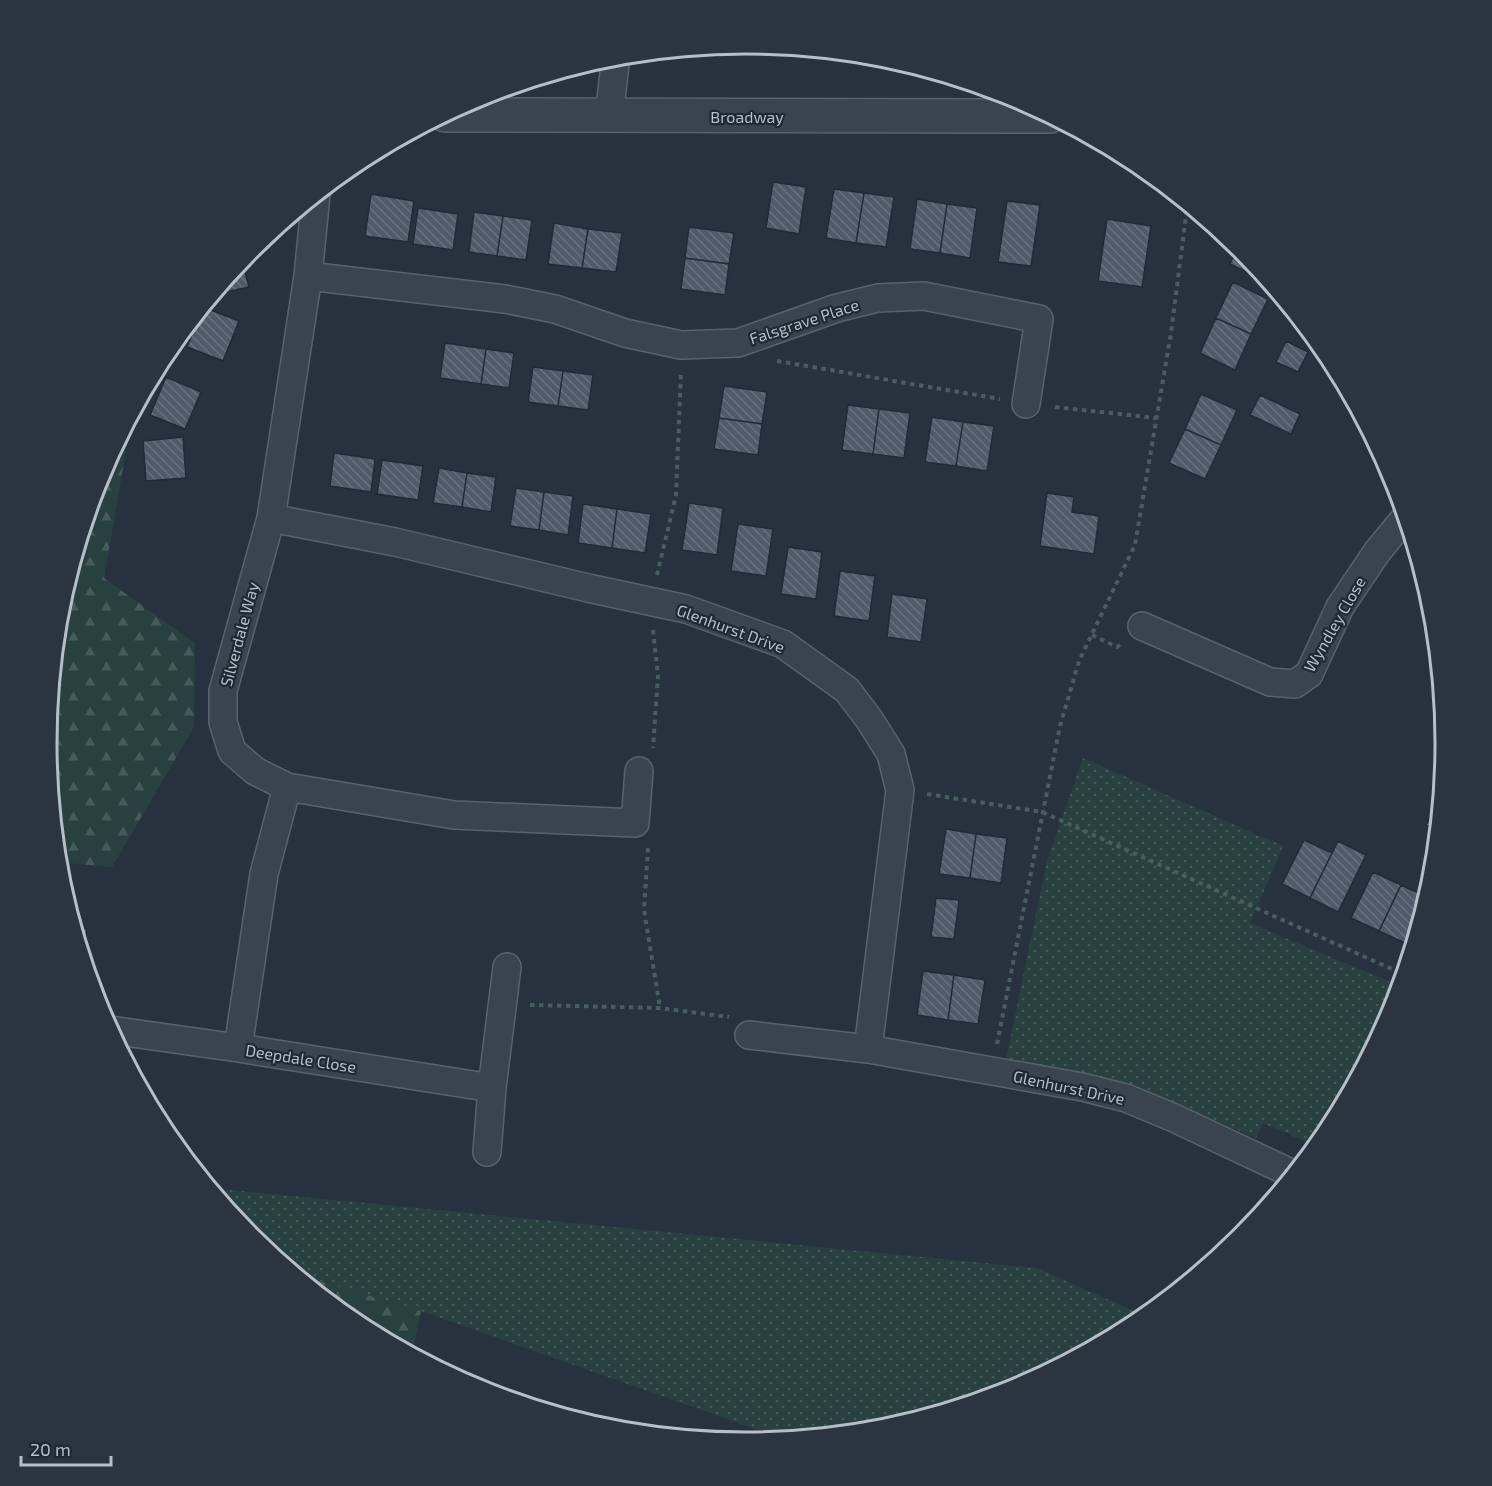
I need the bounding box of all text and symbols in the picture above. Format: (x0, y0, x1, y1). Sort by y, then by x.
street label: Broadway (710, 107, 784, 126)
street label: Falsgrave Place (747, 294, 861, 348)
street label: Wyndley Close (1299, 573, 1369, 675)
street label: Silverdale Way (216, 579, 262, 688)
street label: Glenhurst Drive (675, 600, 787, 656)
street label: Deepdale Close (244, 1040, 358, 1076)
street label: Glenhurst Drive (1012, 1066, 1126, 1108)
scale bar (21, 1429, 111, 1467)
text: 20 m (30, 1438, 71, 1460)

